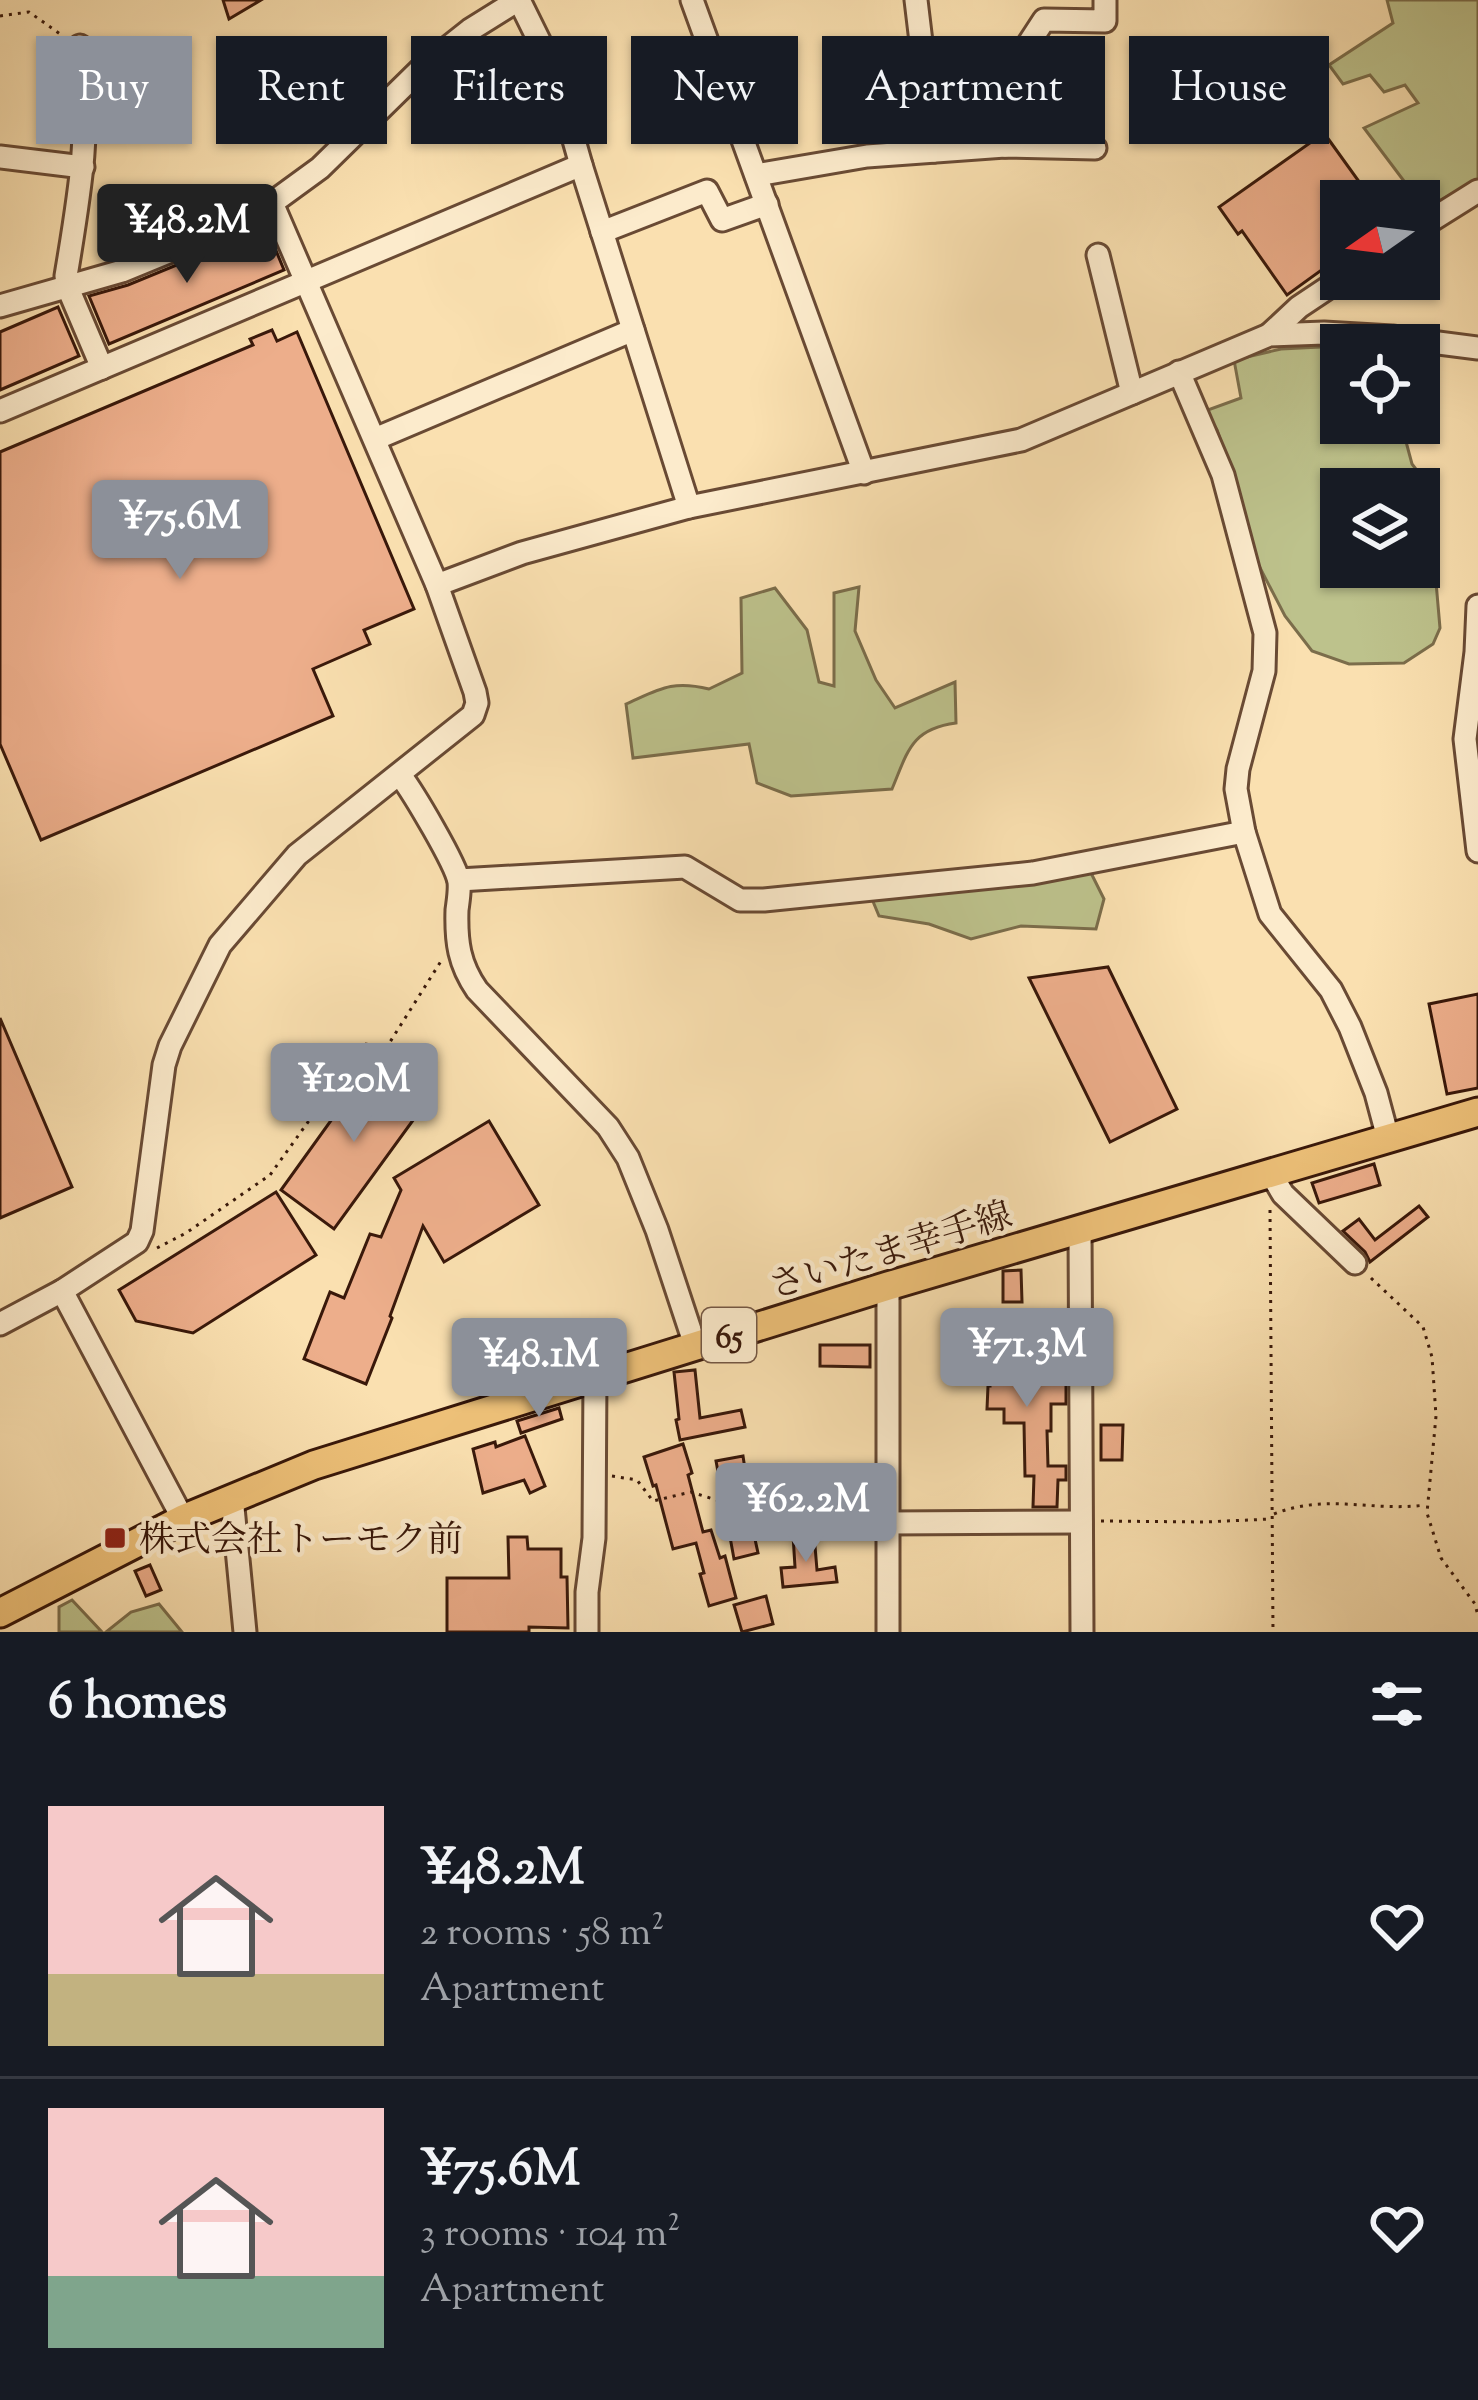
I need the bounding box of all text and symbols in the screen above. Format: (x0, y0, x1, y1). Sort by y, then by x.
chip: Buy (36, 36, 192, 144)
chip: Rent (216, 36, 387, 144)
chip: Filters (411, 36, 607, 144)
chip: New (631, 36, 798, 144)
chip: Apartment (822, 36, 1105, 144)
chip: House (1129, 36, 1329, 144)
north arrow (1320, 180, 1440, 300)
map controls (1320, 180, 1440, 588)
pin: ¥48.2M (89, 184, 285, 286)
text: ¥48.2M (124, 195, 250, 251)
button: locate (1320, 324, 1440, 444)
button: layers (1320, 468, 1440, 588)
pin: ¥75.6M (82, 480, 278, 582)
text: ¥75.6M (119, 491, 241, 547)
pin: ¥120M (270, 1043, 438, 1145)
text: ¥120M (298, 1054, 410, 1110)
street label: さいたま幸手線 (763, 1191, 1019, 1315)
road number: 65 (702, 1308, 756, 1362)
pin: ¥71.3M (929, 1308, 1125, 1410)
pin: ¥48.1M (441, 1318, 637, 1420)
text: ¥71.3M (967, 1319, 1087, 1375)
text: ¥48.1M (479, 1329, 599, 1385)
pin: ¥62.2M (708, 1463, 904, 1565)
text: ¥62.2M (742, 1474, 870, 1530)
place label: 株式会社トーモク前 (139, 1516, 463, 1568)
marker: 株式会社トーモク前 (102, 1525, 128, 1551)
text: 6 homes (48, 1668, 227, 1741)
icon: filters (1364, 1671, 1430, 1737)
text: ¥48.2M (420, 1834, 584, 1907)
icon: home (144, 1854, 288, 1998)
icon: heart (1364, 1893, 1430, 1959)
text: 2 rooms · 58 m² (420, 1907, 664, 1963)
text: Apartment (420, 1963, 604, 2019)
text: ¥75.6M (420, 2135, 580, 2208)
icon: home (144, 2156, 288, 2300)
icon: heart (1364, 2195, 1430, 2261)
text: 3 rooms · 104 m² (420, 2208, 680, 2264)
text: Apartment (420, 2264, 604, 2320)

